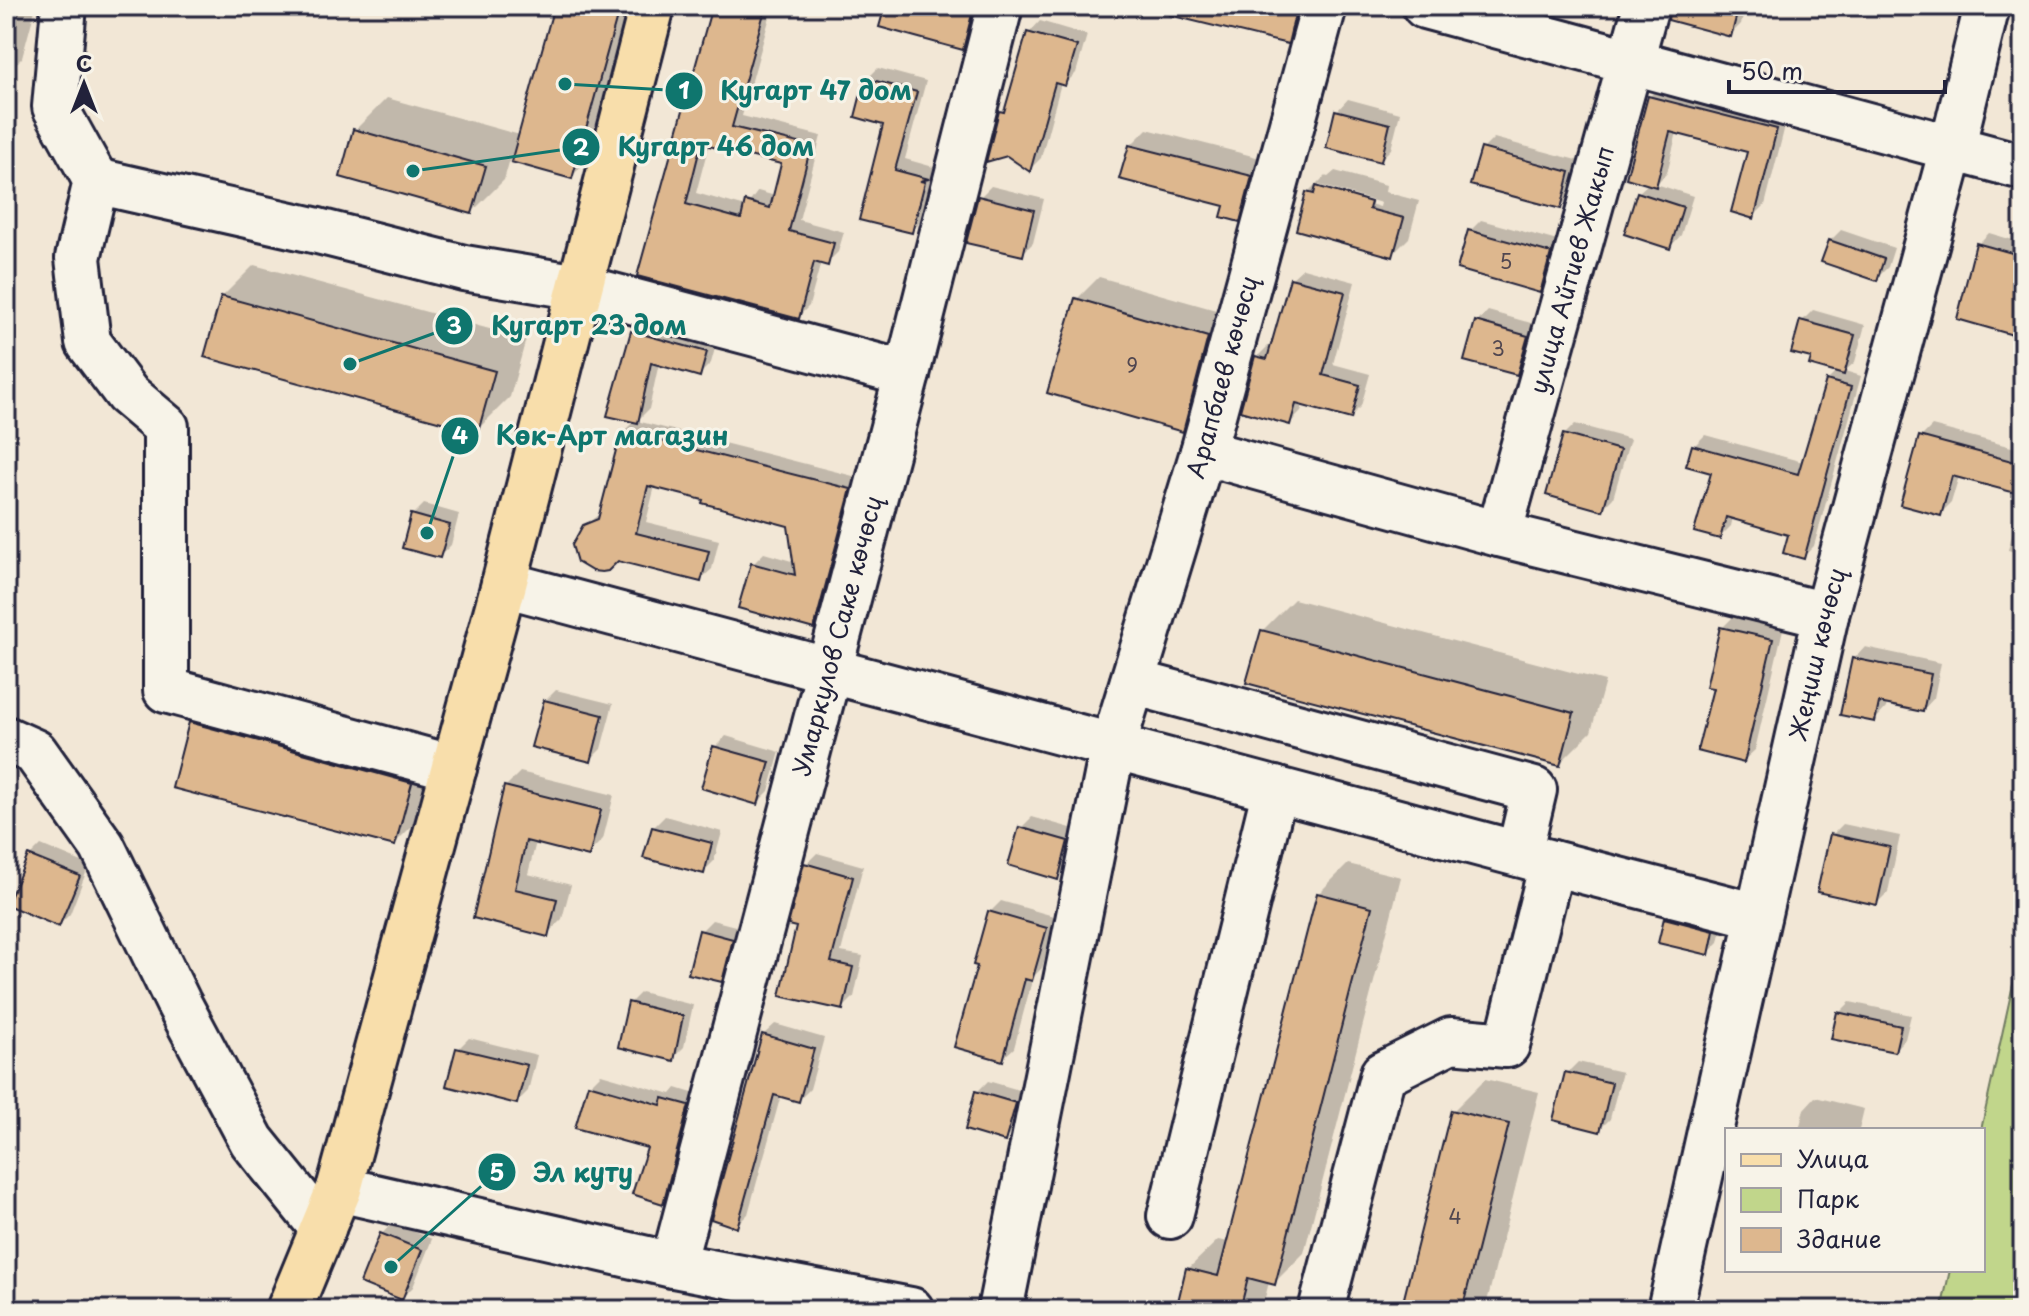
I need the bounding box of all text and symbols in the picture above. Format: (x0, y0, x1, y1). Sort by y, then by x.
north arrow (44, 44, 124, 124)
scale bar (1729, 44, 1945, 94)
text: С (76, 46, 92, 79)
text: 50 m (1741, 52, 1803, 88)
callout: Кугарт 47 дом (664, 66, 929, 116)
text: Кугарт 47 дом (720, 70, 912, 109)
text: 1 (678, 71, 690, 107)
callout: Кугарт 46 дом (561, 122, 831, 172)
text: Кугарт 46 дом (618, 126, 814, 165)
text: 2 (573, 128, 590, 164)
street label: улица Айтиев Жакып (1519, 141, 1622, 398)
house number: 5 (1500, 246, 1512, 276)
street label: Арапбаев көчөсү (1176, 272, 1266, 482)
callout: Кугарт 23 дом (434, 301, 703, 351)
text: Кугарт 23 дом (491, 305, 687, 344)
text: 3 (446, 306, 462, 342)
house number: 3 (1491, 333, 1505, 363)
house number: 9 (1126, 350, 1138, 380)
callout: Көк-Арт магазин (440, 411, 745, 461)
text: Көк-Арт магазин (496, 415, 728, 454)
text: 4 (452, 416, 468, 452)
street label: Умаркулов Саке көчөсү (782, 492, 890, 780)
street label: Жеңиш көчөсү (1778, 564, 1854, 744)
legend (1725, 1128, 1985, 1272)
text: Улица (1797, 1140, 1869, 1176)
callout: Эл куту (477, 1147, 650, 1197)
text: Эл куту (533, 1152, 633, 1191)
text: 5 (489, 1153, 505, 1189)
text: Парк (1797, 1180, 1860, 1216)
house number: 4 (1448, 1201, 1462, 1231)
text: Здание (1797, 1220, 1882, 1256)

